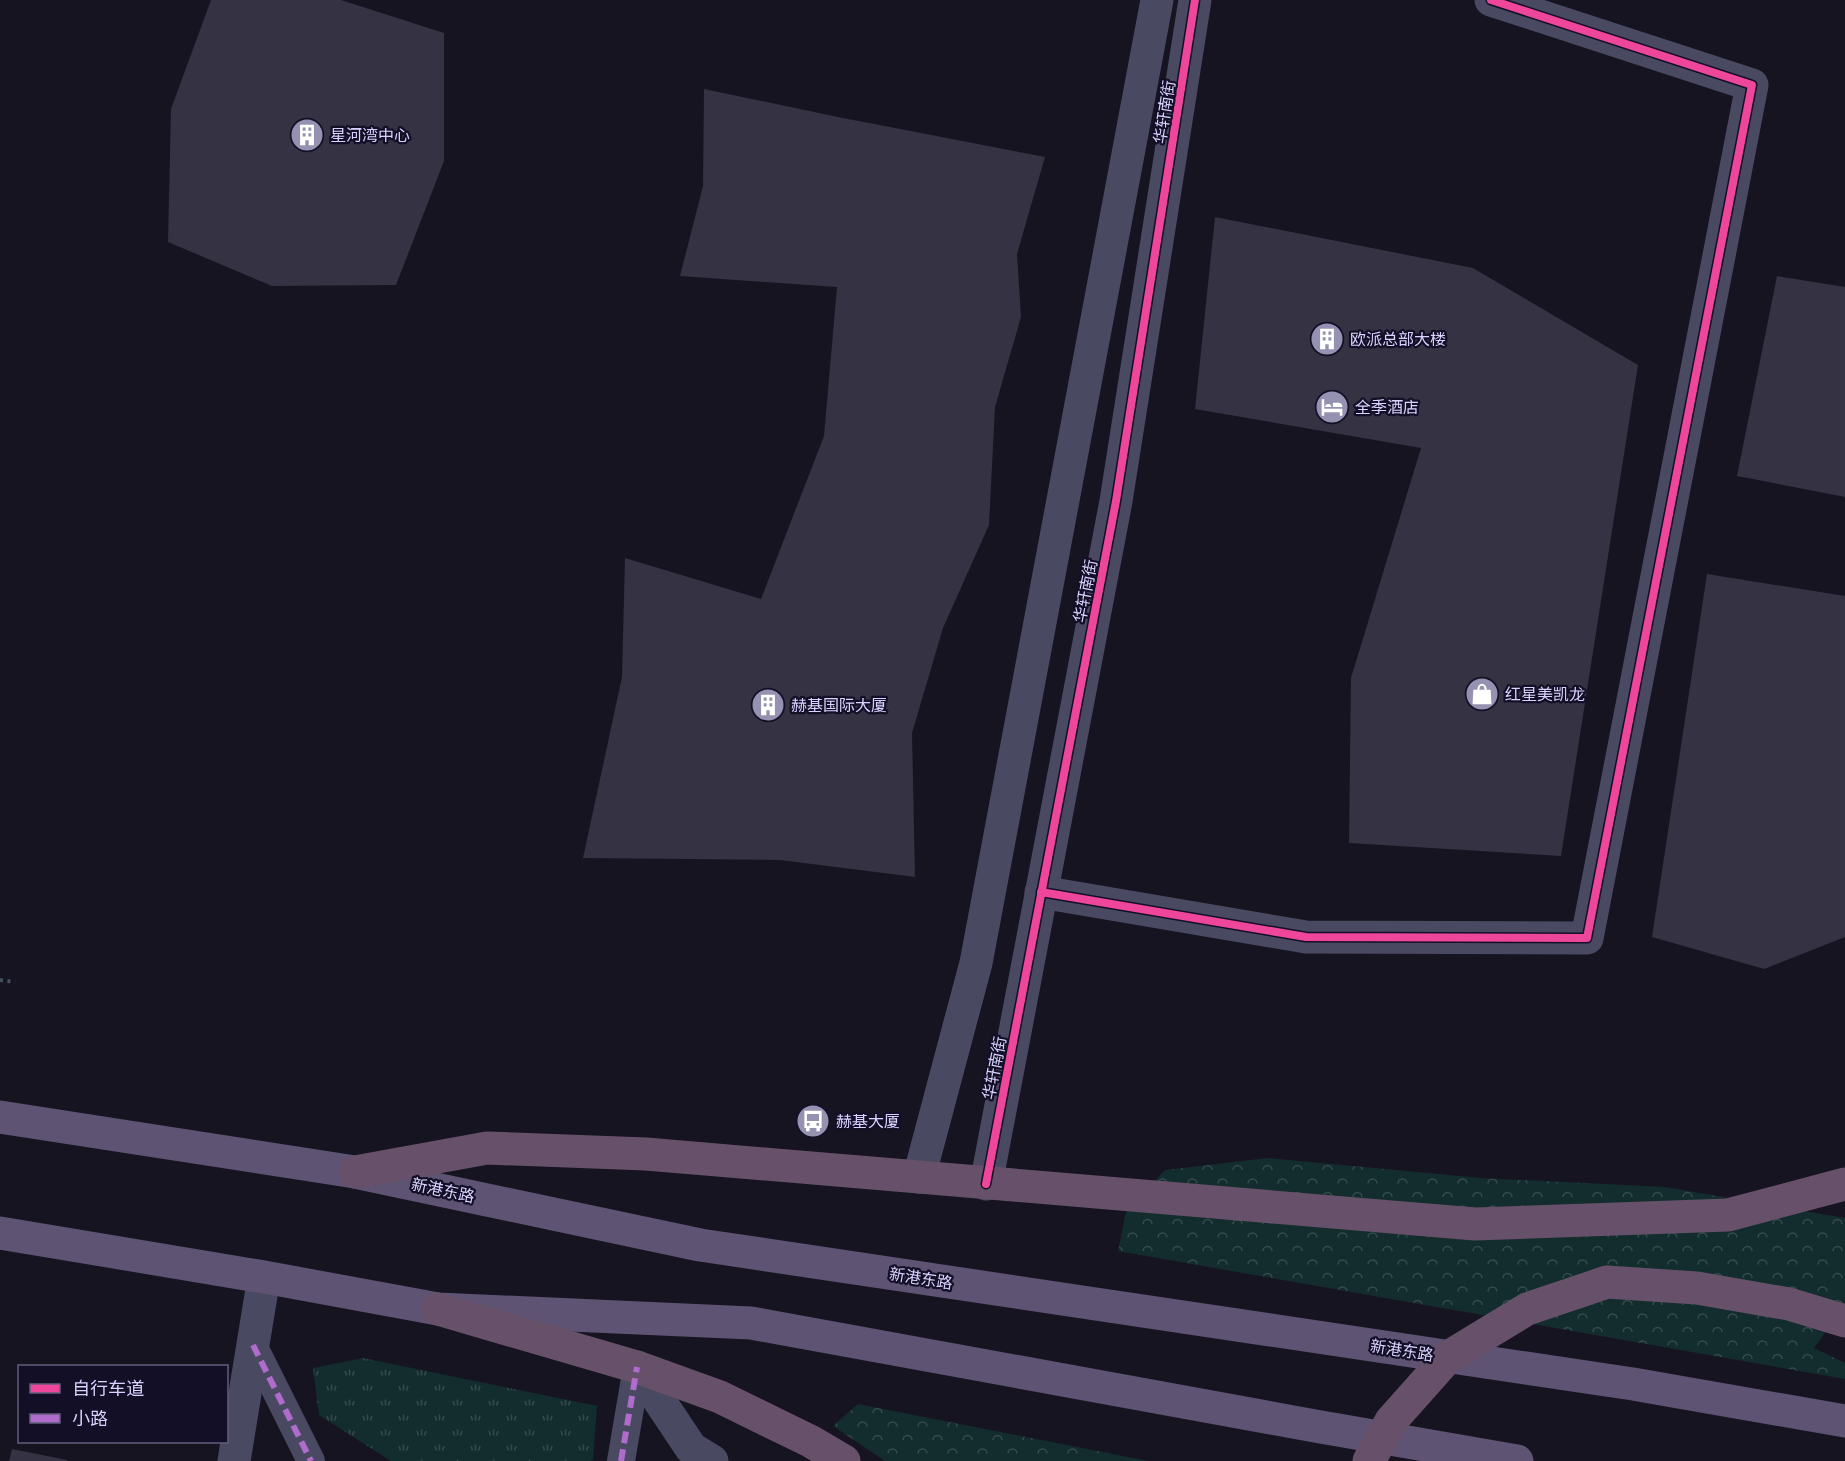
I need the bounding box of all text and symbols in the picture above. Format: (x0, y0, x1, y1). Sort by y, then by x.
street label: 华轩南街 (1148, 79, 1180, 145)
building icon: 星河湾中心 (289, 117, 325, 153)
place label: 星河湾中心 (330, 124, 410, 146)
building icon: 欧派总部大楼 (1309, 321, 1345, 357)
place label: 欧派总部大楼 (1350, 328, 1446, 350)
hotel icon: 全季酒店 (1314, 389, 1350, 425)
place label: 全季酒店 (1355, 396, 1419, 418)
street label: 华轩南街 (1068, 557, 1102, 625)
shop icon: 红星美凯龙 (1464, 676, 1500, 712)
place label: 红星美凯龙 (1505, 683, 1585, 705)
building icon: 赫基国际大厦 (750, 687, 786, 723)
place label: 赫基国际大厦 (791, 694, 887, 716)
street label: 华轩南街 (977, 1034, 1011, 1102)
bus stop icon: 赫基大厦 (795, 1103, 831, 1139)
place label: 赫基大厦 (836, 1110, 900, 1132)
street label: 新港东路 (409, 1173, 477, 1207)
street label: 新港东路 (888, 1262, 954, 1294)
street label: 新港东路 (1369, 1334, 1435, 1366)
legend (18, 1365, 228, 1443)
text: 自行车道 (72, 1376, 144, 1400)
text: 小路 (72, 1406, 108, 1430)

